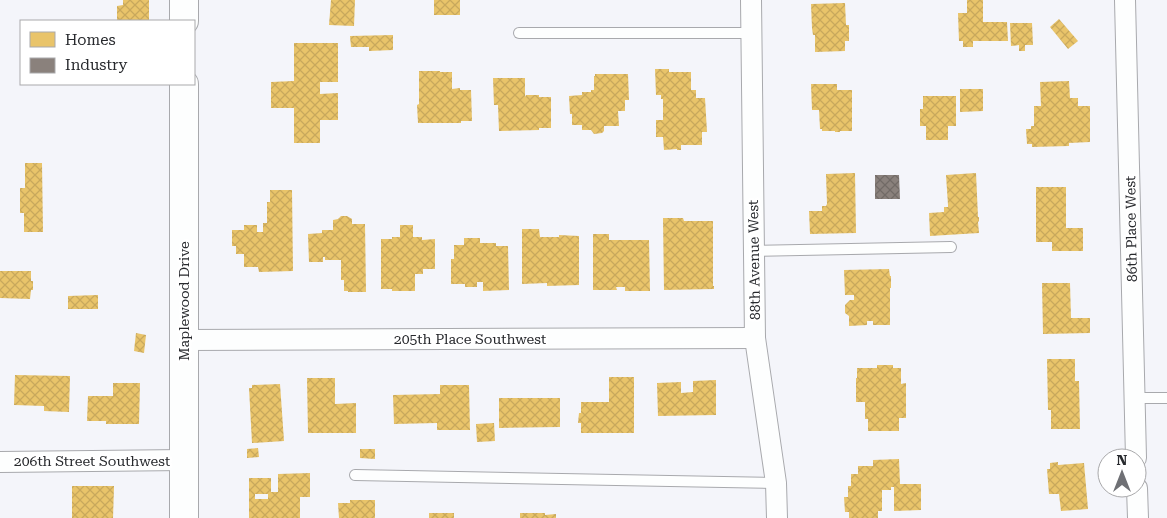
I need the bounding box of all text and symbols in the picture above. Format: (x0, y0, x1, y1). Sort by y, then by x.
legend (20, 20, 195, 85)
text: Homes (65, 31, 116, 49)
text: Industry (65, 56, 127, 74)
street label: 86th Place West (1122, 176, 1140, 282)
street label: 88th Avenue West (745, 200, 763, 320)
street label: Maplewood Drive (176, 241, 192, 361)
street label: 205th Place Southwest (394, 331, 546, 347)
north arrow (1097, 448, 1147, 498)
text: N (1117, 452, 1128, 468)
street label: 206th Street Southwest (14, 453, 170, 469)

